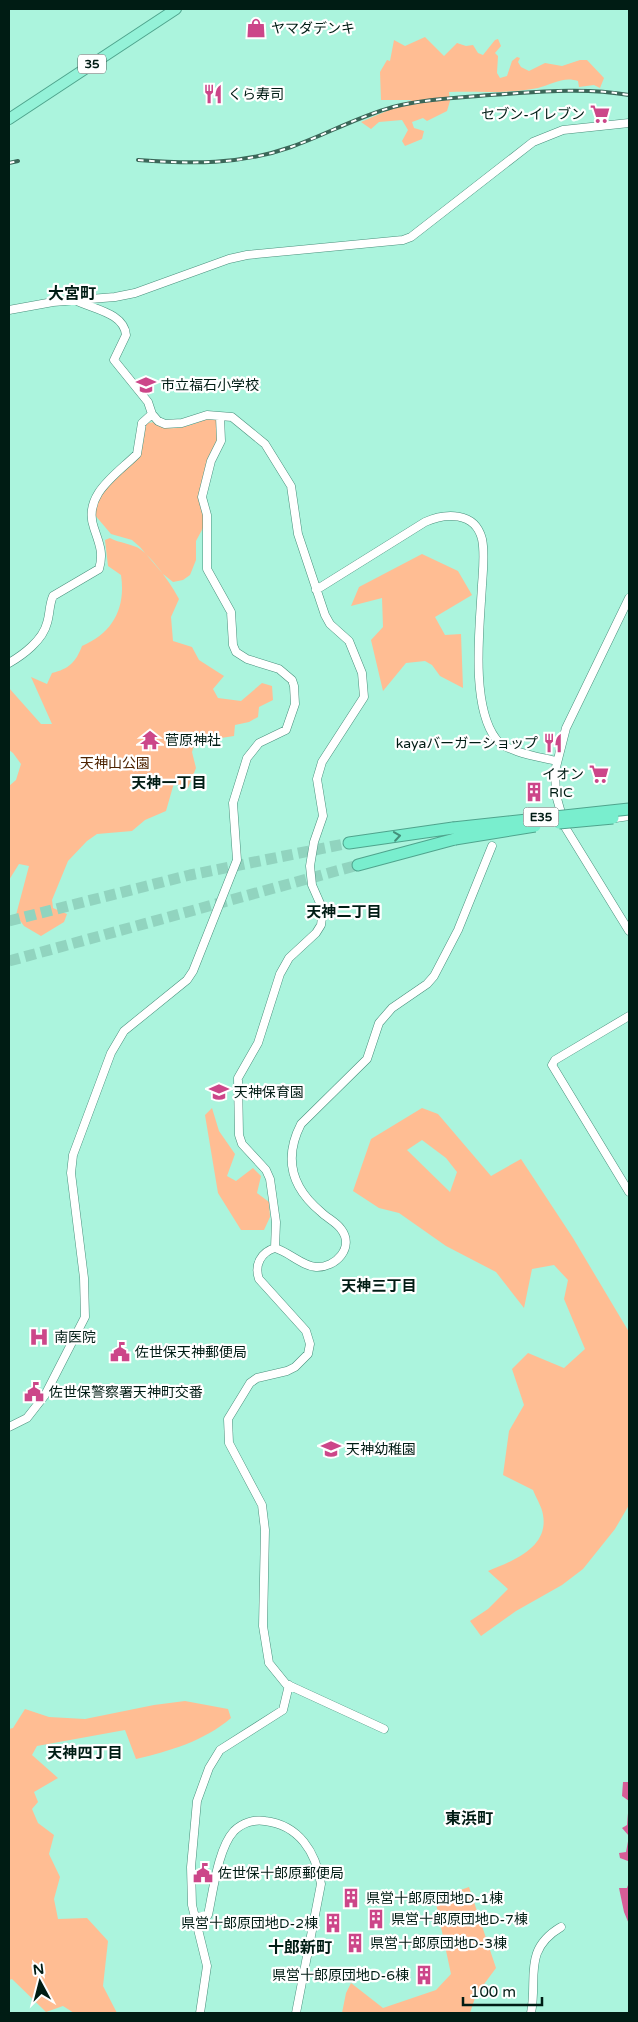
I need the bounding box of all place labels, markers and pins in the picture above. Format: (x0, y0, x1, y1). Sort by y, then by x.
shop icon: ヤマダデンキ (245, 17, 267, 39)
place label: ヤマダデンキ (271, 20, 355, 37)
restaurant icon: くら寿司 (202, 83, 224, 105)
place label: くら寿司 (228, 86, 284, 103)
supermarket icon: セブン-イレブン (589, 103, 611, 125)
place label: セブン-イレブン (481, 106, 585, 123)
school or university icon: 市立福石小学校 (135, 374, 157, 396)
place label: 市立福石小学校 (161, 377, 259, 394)
temple icon: 菅原神社 (139, 729, 161, 751)
place label: 菅原神社 (165, 732, 221, 749)
restaurant icon: kayaバーガーショップ (542, 732, 564, 754)
place label: kayaバーガーショップ (396, 735, 538, 752)
supermarket icon: イオン (588, 763, 610, 785)
place label: イオン (542, 766, 584, 783)
building icon: RIC (523, 781, 545, 803)
place label: RIC (549, 784, 573, 801)
school or university icon: 天神保育園 (208, 1081, 230, 1103)
place label: 天神保育園 (234, 1084, 304, 1101)
hospital icon: 南医院 (28, 1326, 50, 1348)
place label: 南医院 (54, 1329, 96, 1346)
public building icon: 佐世保天神郵便局 (109, 1341, 131, 1363)
place label: 佐世保天神郵便局 (135, 1344, 247, 1361)
public building icon: 佐世保警察署天神町交番 (23, 1381, 45, 1403)
place label: 佐世保警察署天神町交番 (49, 1384, 203, 1401)
school or university icon: 天神幼稚園 (320, 1438, 342, 1460)
place label: 天神幼稚園 (346, 1441, 416, 1458)
public building icon: 佐世保十郎原郵便局 (192, 1862, 214, 1884)
place label: 佐世保十郎原郵便局 (218, 1865, 344, 1882)
building icon: 県営十郎原団地D-1棟 (340, 1887, 362, 1909)
place label: 県営十郎原団地D-1棟 (366, 1890, 503, 1907)
building icon: 県営十郎原団地D-7棟 (365, 1908, 387, 1930)
place label: 県営十郎原団地D-7棟 (391, 1911, 528, 1928)
building icon: 県営十郎原団地D-2棟 (322, 1912, 344, 1934)
place label: 県営十郎原団地D-2棟 (181, 1915, 318, 1932)
building icon: 県営十郎原団地D-3棟 (344, 1932, 366, 1954)
place label: 県営十郎原団地D-3棟 (370, 1935, 507, 1952)
building icon: 県営十郎原団地D-6棟 (413, 1964, 435, 1986)
place label: 県営十郎原団地D-6棟 (272, 1967, 409, 1984)

